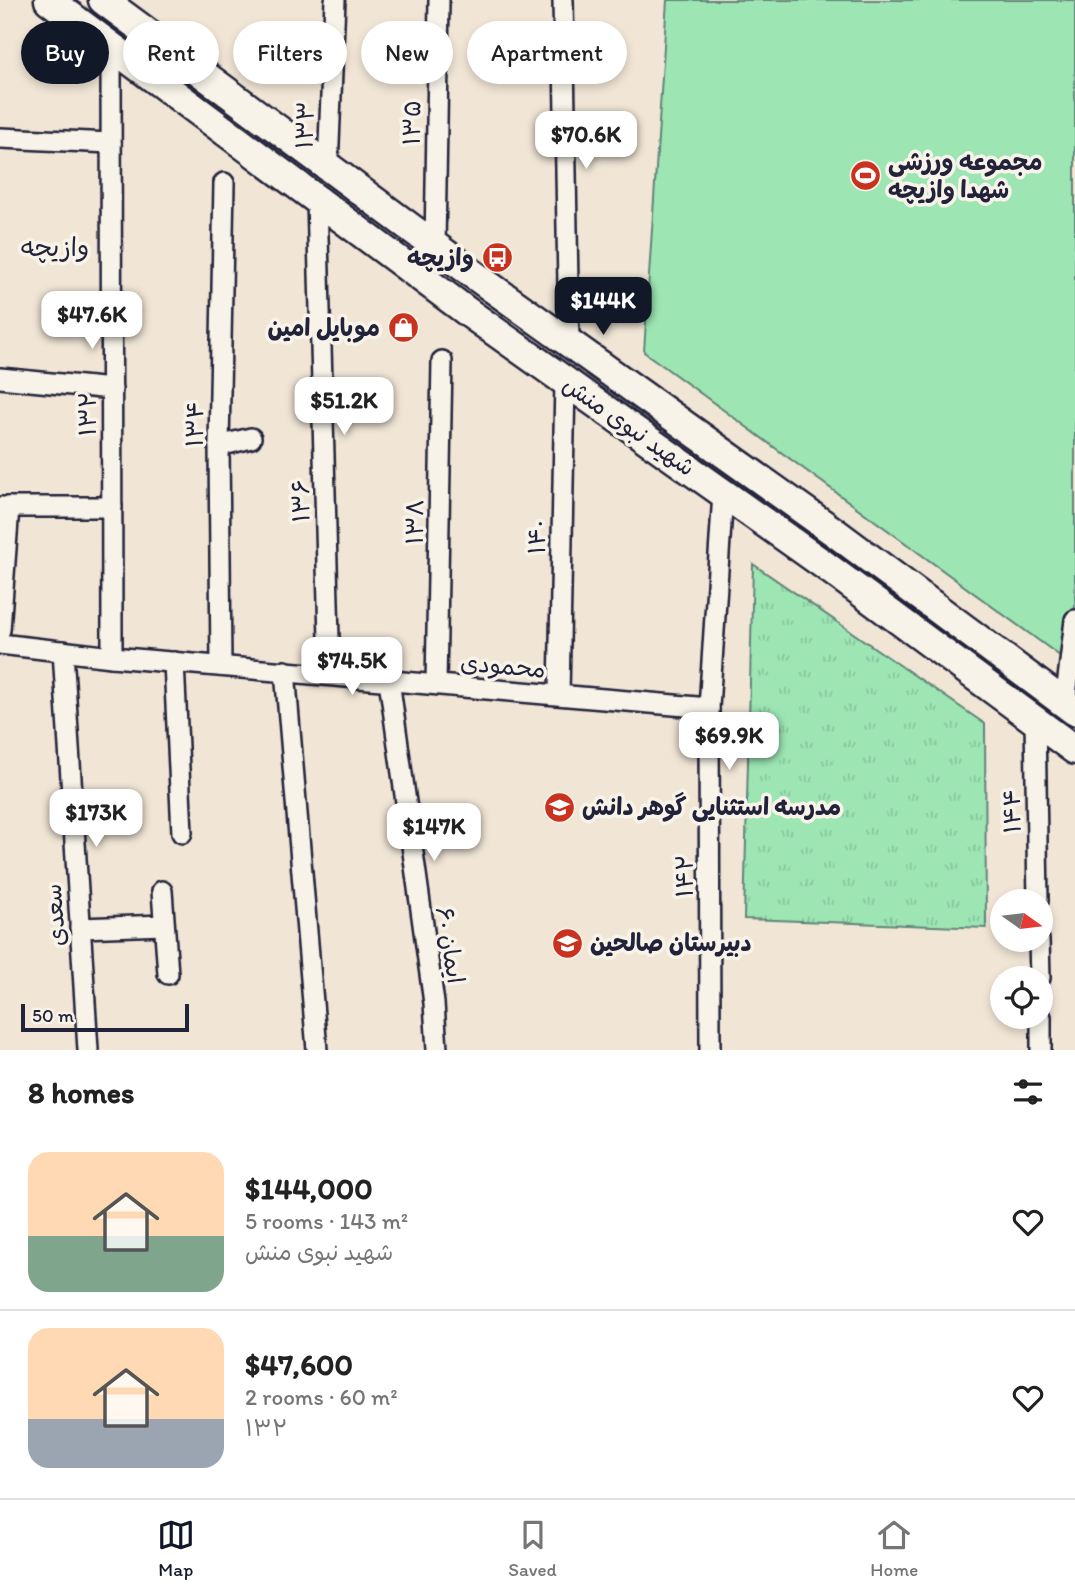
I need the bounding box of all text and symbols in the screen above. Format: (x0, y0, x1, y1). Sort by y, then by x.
chip: Buy (21, 21, 109, 84)
chip: Rent (123, 21, 219, 84)
chip: Filters (233, 21, 347, 84)
chip: New (361, 21, 453, 84)
chip: Apartment (467, 21, 627, 84)
street label: ۱۳۳ (289, 100, 320, 149)
street label: ۱۳۵ (397, 100, 426, 146)
pin: $70.6K (529, 111, 643, 171)
text: $70.6K (551, 120, 621, 148)
place label: مجموعه ورزشی شهدا وازیچه (888, 147, 1042, 204)
sports icon: مجموعه ورزشی شهدا وازیچه (848, 159, 882, 193)
district label: وازیچه (21, 231, 89, 263)
bus stop icon: وازیچه (480, 241, 514, 275)
place label: وازیچه (407, 243, 474, 272)
pin: $144K (554, 278, 652, 337)
text: $144K (571, 286, 635, 314)
pin: $47.6K (35, 292, 149, 351)
text: $47.6K (57, 300, 127, 328)
shop icon: موبایل امین (386, 311, 420, 345)
place label: موبایل امین (267, 313, 380, 343)
street label: شهید نبوی منش (557, 369, 701, 483)
pin: $51.2K (287, 378, 401, 437)
text: $51.2K (311, 386, 377, 414)
street label: ۱۳۲ (73, 392, 102, 436)
street label: ۱۳۴ (180, 401, 209, 447)
street label: ۱۳۶ (286, 479, 315, 523)
street label: ۱۳۸ (400, 499, 429, 545)
street label: ۱۴۰ (522, 519, 551, 555)
pin: $74.5K (295, 638, 409, 697)
text: $74.5K (317, 646, 387, 674)
street label: محمودی (459, 647, 547, 685)
pin: $69.9K (672, 712, 786, 772)
text: $69.9K (695, 721, 763, 749)
street label: ۱۴۴ (997, 788, 1026, 834)
pin: $173K (47, 790, 145, 849)
school or university icon: مدرسه استثنایی گوهر دانش (542, 790, 576, 824)
place label: مدرسه استثنایی گوهر دانش (582, 792, 841, 822)
text: $173K (66, 798, 126, 826)
pin: $147K (385, 804, 483, 863)
text: $147K (403, 812, 465, 840)
street label: ۱۴۲ (670, 855, 699, 897)
street label: سعدی (38, 883, 71, 947)
north arrow (990, 889, 1054, 952)
map controls (990, 889, 1053, 1029)
street label: ایمان ۶۰ (430, 904, 471, 985)
school or university icon: دبیرستان صالحین (550, 926, 584, 960)
place label: دبیرستان صالحین (590, 928, 752, 957)
button: locate (990, 966, 1053, 1029)
scale bar (21, 1001, 189, 1033)
text: 50 m (32, 1004, 74, 1027)
icon: filters (1009, 1073, 1047, 1111)
text: 8 homes (28, 1074, 135, 1111)
text: $144,000 (245, 1170, 373, 1207)
icon: home (84, 1180, 168, 1264)
icon: heart (1009, 1203, 1047, 1241)
text: 5 rooms · 143 m² (245, 1207, 408, 1235)
text: شهید نبوی منش (245, 1238, 393, 1266)
text: $47,600 (245, 1346, 353, 1383)
icon: home (84, 1356, 168, 1440)
icon: heart (1009, 1379, 1047, 1417)
text: 2 rooms · 60 m² (245, 1383, 398, 1411)
text: ۱۳۲ (245, 1414, 288, 1442)
tab: Map (157, 1516, 195, 1581)
tab: Saved (508, 1516, 557, 1581)
tab: Home (870, 1516, 918, 1581)

